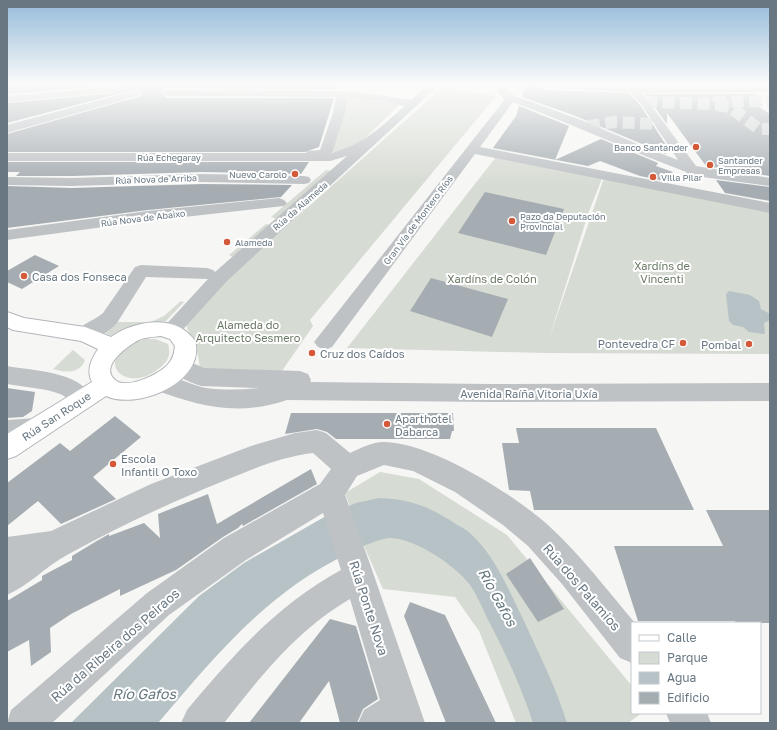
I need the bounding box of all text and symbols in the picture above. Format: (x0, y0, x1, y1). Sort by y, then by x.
place label: Banco Santander (614, 142, 688, 153)
marker: Banco Santander (691, 142, 701, 152)
street label: Rúa Echegaray (137, 152, 201, 163)
place label: Santander Empresas (718, 155, 763, 176)
marker: Santander Empresas (705, 160, 715, 170)
place label: Nuevo Carolo (229, 169, 287, 180)
marker: Nuevo Carolo (290, 169, 300, 179)
street label: Rúa Nova de Arriba (115, 172, 197, 186)
marker: Villa Pilar (648, 172, 658, 182)
place label: Villa Pilar (661, 172, 703, 183)
street label: Gran Vía de Montero Ríos (381, 173, 455, 267)
street label: Rúa da Alameda (270, 179, 330, 233)
street label: Rúa Nova de Abaixo (100, 207, 186, 229)
place label: Pazo da Deputación Provincial (520, 211, 605, 232)
marker: Pazo da Deputación Provincial (507, 216, 517, 226)
marker: Alameda (222, 237, 232, 247)
place label: Alameda (235, 237, 273, 248)
park label: Xardíns de Vincenti (634, 259, 690, 285)
place label: Casa dos Fonseca (32, 270, 127, 283)
marker: Casa dos Fonseca (19, 271, 29, 281)
park label: Xardíns de Colón (447, 272, 537, 285)
park label: Alameda do Arquitecto Sesmero (196, 318, 301, 344)
place label: Pontevedra CF (598, 337, 675, 350)
marker: Pontevedra CF (678, 338, 688, 348)
place label: Pombal (701, 338, 741, 351)
marker: Pombal (744, 339, 754, 349)
place label: Cruz dos Caídos (320, 347, 405, 360)
marker: Cruz dos Caídos (307, 348, 317, 358)
street label: Avenida Raíña Vitoria Uxía (460, 387, 598, 400)
street label: Rúa San Roque (19, 389, 93, 443)
place label: Aparthotel Dabarca (395, 412, 452, 438)
marker: Aparthotel Dabarca (382, 419, 392, 429)
place label: Escola Infantil O Toxo (121, 452, 197, 478)
marker: Escola Infantil O Toxo (108, 459, 118, 469)
street label: Rúa dos Palamios (540, 540, 624, 634)
street label: Rúa Ponte Nova (346, 559, 392, 657)
water label: Río Gafos (475, 565, 521, 629)
street label: Rúa da Ribeira dos Peiraos (48, 585, 183, 705)
legend (631, 622, 761, 714)
text: Calle (667, 630, 697, 645)
text: Parque (667, 650, 708, 665)
text: Agua (667, 670, 696, 685)
water label: Río Gafos (112, 685, 176, 702)
text: Edificio (667, 690, 709, 705)

